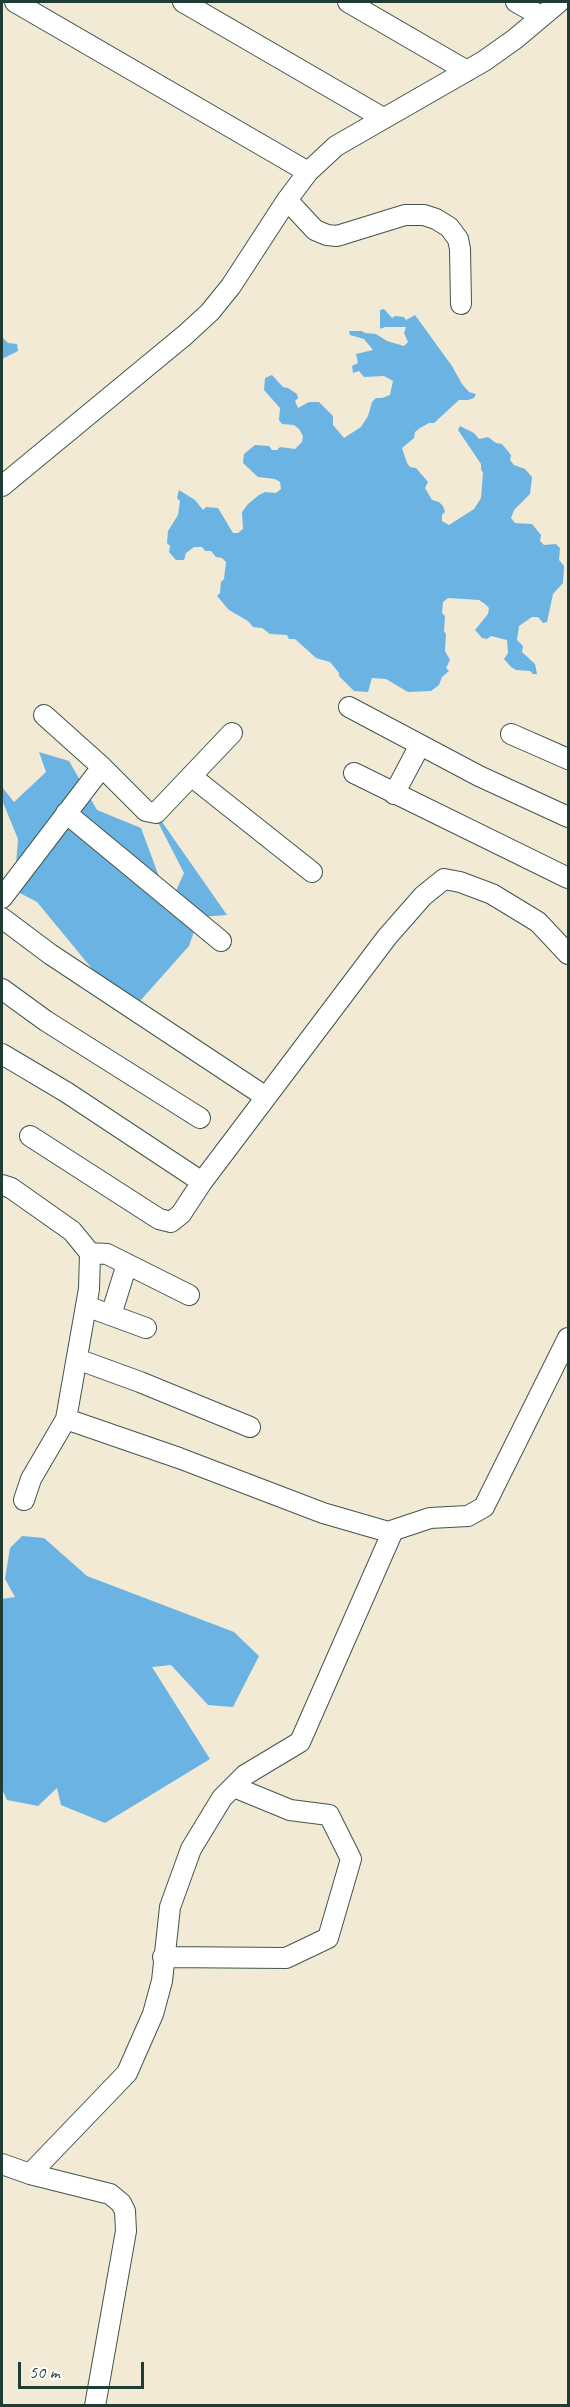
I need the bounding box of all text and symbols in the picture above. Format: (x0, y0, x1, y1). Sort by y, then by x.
scale bar (21, 2350, 147, 2388)
text: 50 m (29, 2361, 60, 2383)

